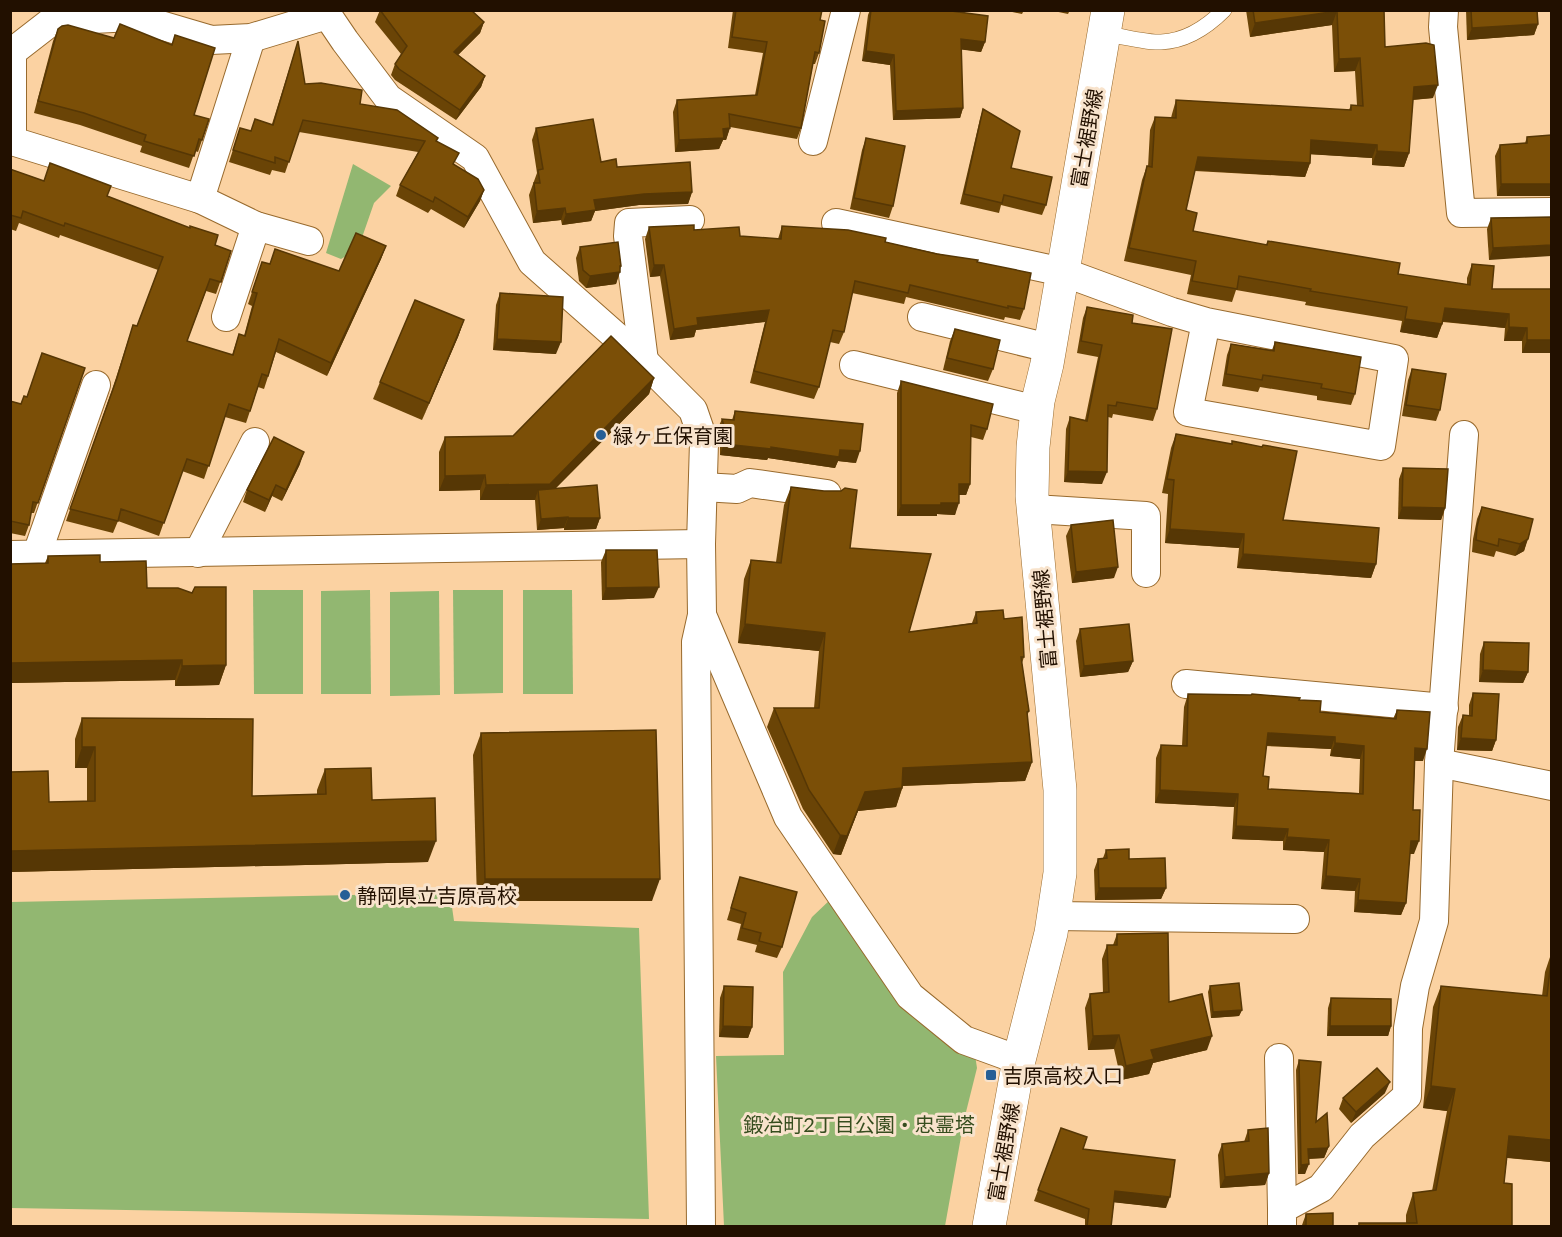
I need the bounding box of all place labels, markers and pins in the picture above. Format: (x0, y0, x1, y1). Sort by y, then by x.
place label: 緑ヶ丘保育園 (613, 423, 733, 447)
marker: 緑ヶ丘保育園 (594, 428, 608, 442)
place label: 静岡県立吉原高校 (357, 883, 517, 907)
marker: 静岡県立吉原高校 (338, 888, 352, 902)
place label: 吉原高校入口 (1003, 1063, 1123, 1087)
marker: 吉原高校入口 (984, 1068, 998, 1082)

